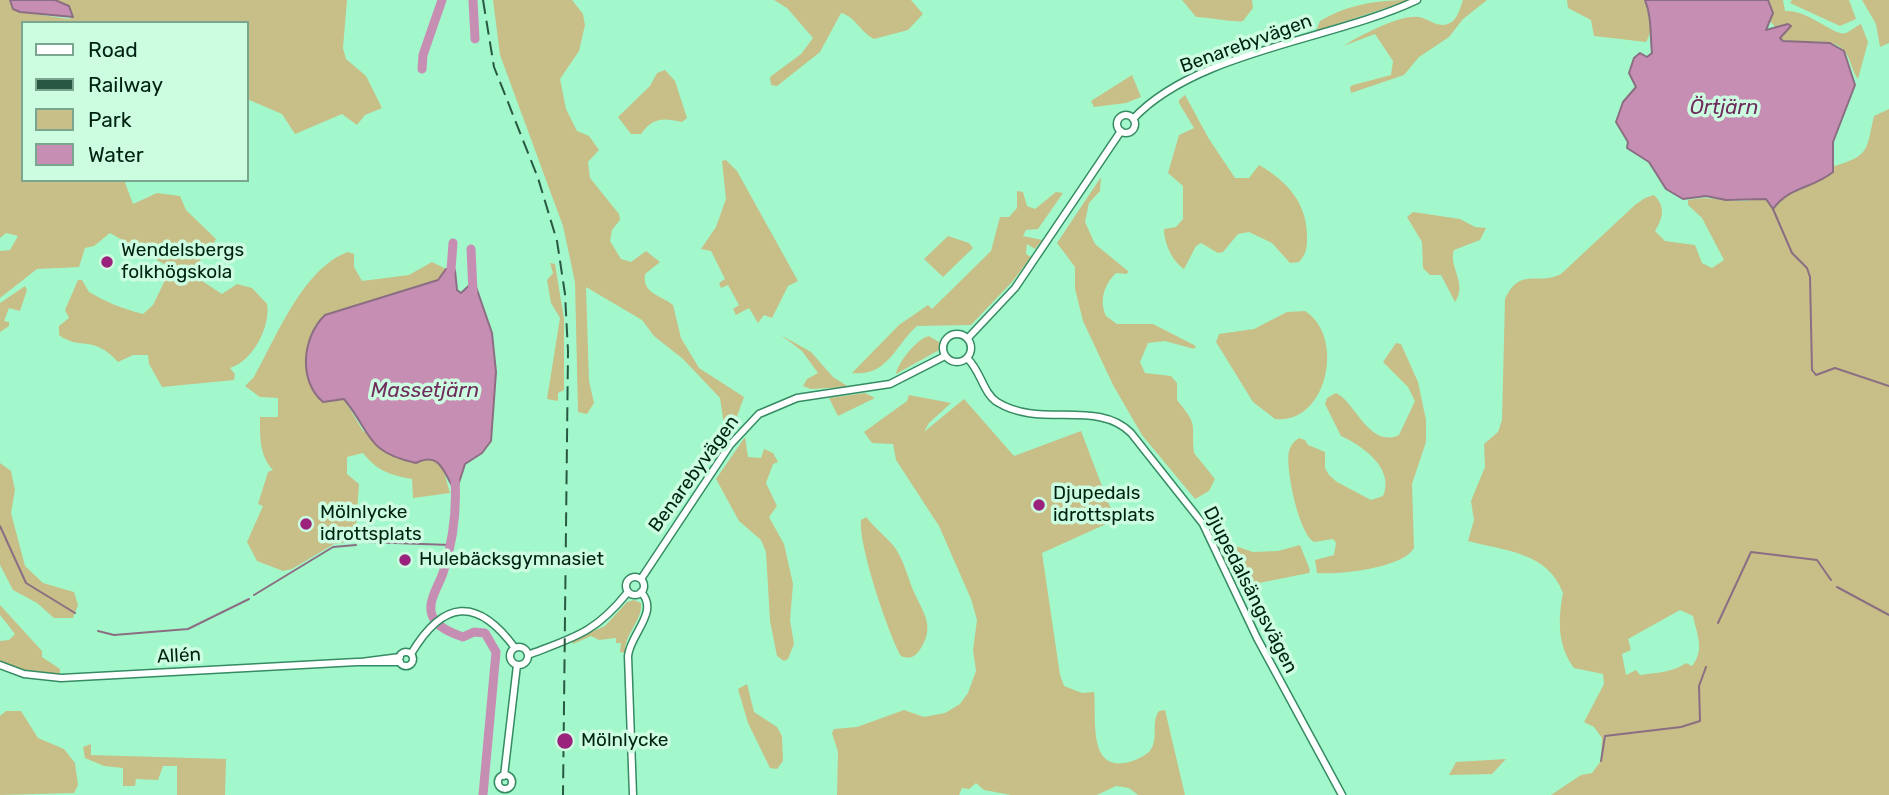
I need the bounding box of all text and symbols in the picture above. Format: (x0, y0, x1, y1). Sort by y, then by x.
street label: Benarebyvägen (1177, 10, 1315, 78)
legend (21, 21, 248, 182)
text: Road (88, 37, 138, 62)
text: Railway (88, 72, 163, 97)
water label: Örtjärn (1690, 95, 1758, 121)
text: Park (88, 107, 132, 132)
text: Water (88, 142, 144, 167)
place label: Wendelsbergs folkhögskola (121, 240, 244, 284)
marker: Wendelsbergs folkhögskola (99, 254, 115, 270)
water label: Massetjärn (371, 378, 479, 404)
street label: Benarebyvägen (644, 411, 744, 537)
place label: Djupedals idrottsplats (1053, 483, 1155, 527)
marker: Djupedals idrottsplats (1031, 497, 1047, 513)
place label: Mölnlycke idrottsplats (320, 502, 422, 546)
street label: Djupedalsängsvägen (1198, 503, 1302, 677)
marker: Mölnlycke idrottsplats (298, 516, 314, 532)
place label: Hulebäcksgymnasiet (419, 549, 604, 571)
marker: Hulebäcksgymnasiet (397, 552, 413, 568)
street label: Allén (156, 643, 202, 669)
place label: Mölnlycke (581, 730, 668, 752)
marker: Mölnlycke (555, 731, 575, 751)

